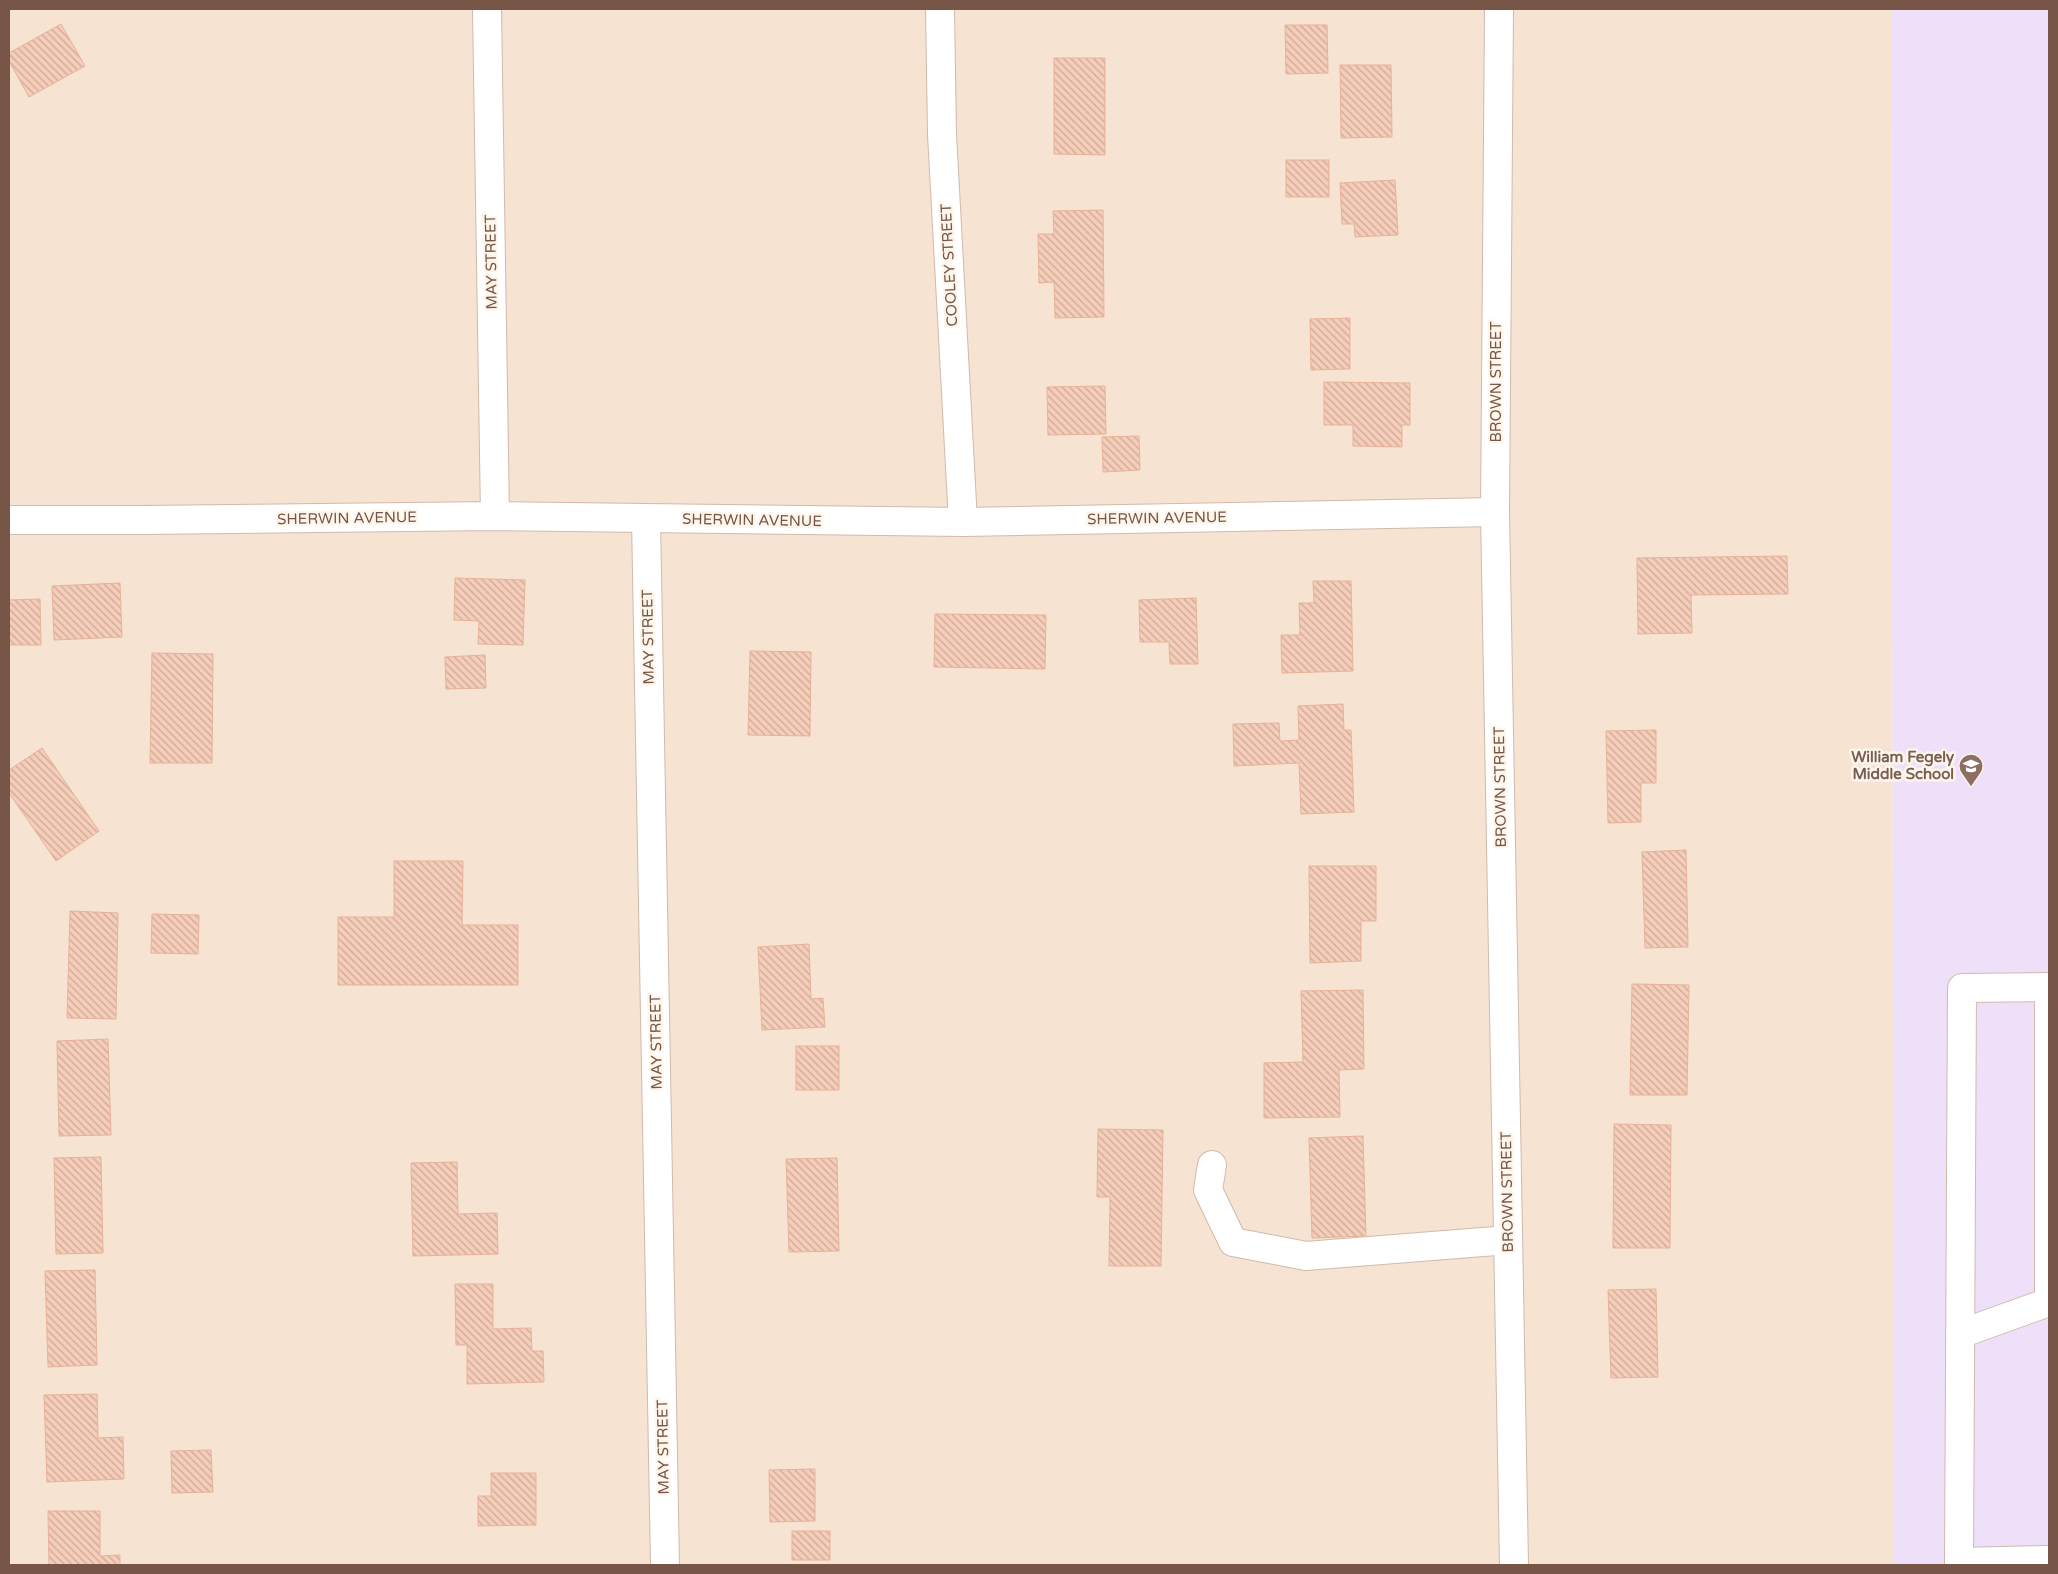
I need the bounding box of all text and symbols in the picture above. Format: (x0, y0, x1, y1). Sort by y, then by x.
street label: COOLEY STREET (937, 203, 961, 327)
street label: MAY STREET (481, 214, 501, 310)
street label: BROWN STREET (1487, 321, 1505, 443)
street label: SHERWIN AVENUE (277, 508, 417, 528)
street label: SHERWIN AVENUE (1087, 508, 1227, 528)
street label: SHERWIN AVENUE (682, 510, 822, 530)
street label: MAY STREET (638, 589, 658, 685)
street label: BROWN STREET (1490, 726, 1510, 848)
place label: William Fegely Middle School (1851, 748, 1954, 783)
school or university icon: William Fegely Middle School (1958, 753, 1984, 787)
street label: MAY STREET (646, 994, 666, 1090)
street label: BROWN STREET (1497, 1131, 1517, 1253)
street label: MAY STREET (653, 1399, 673, 1495)

